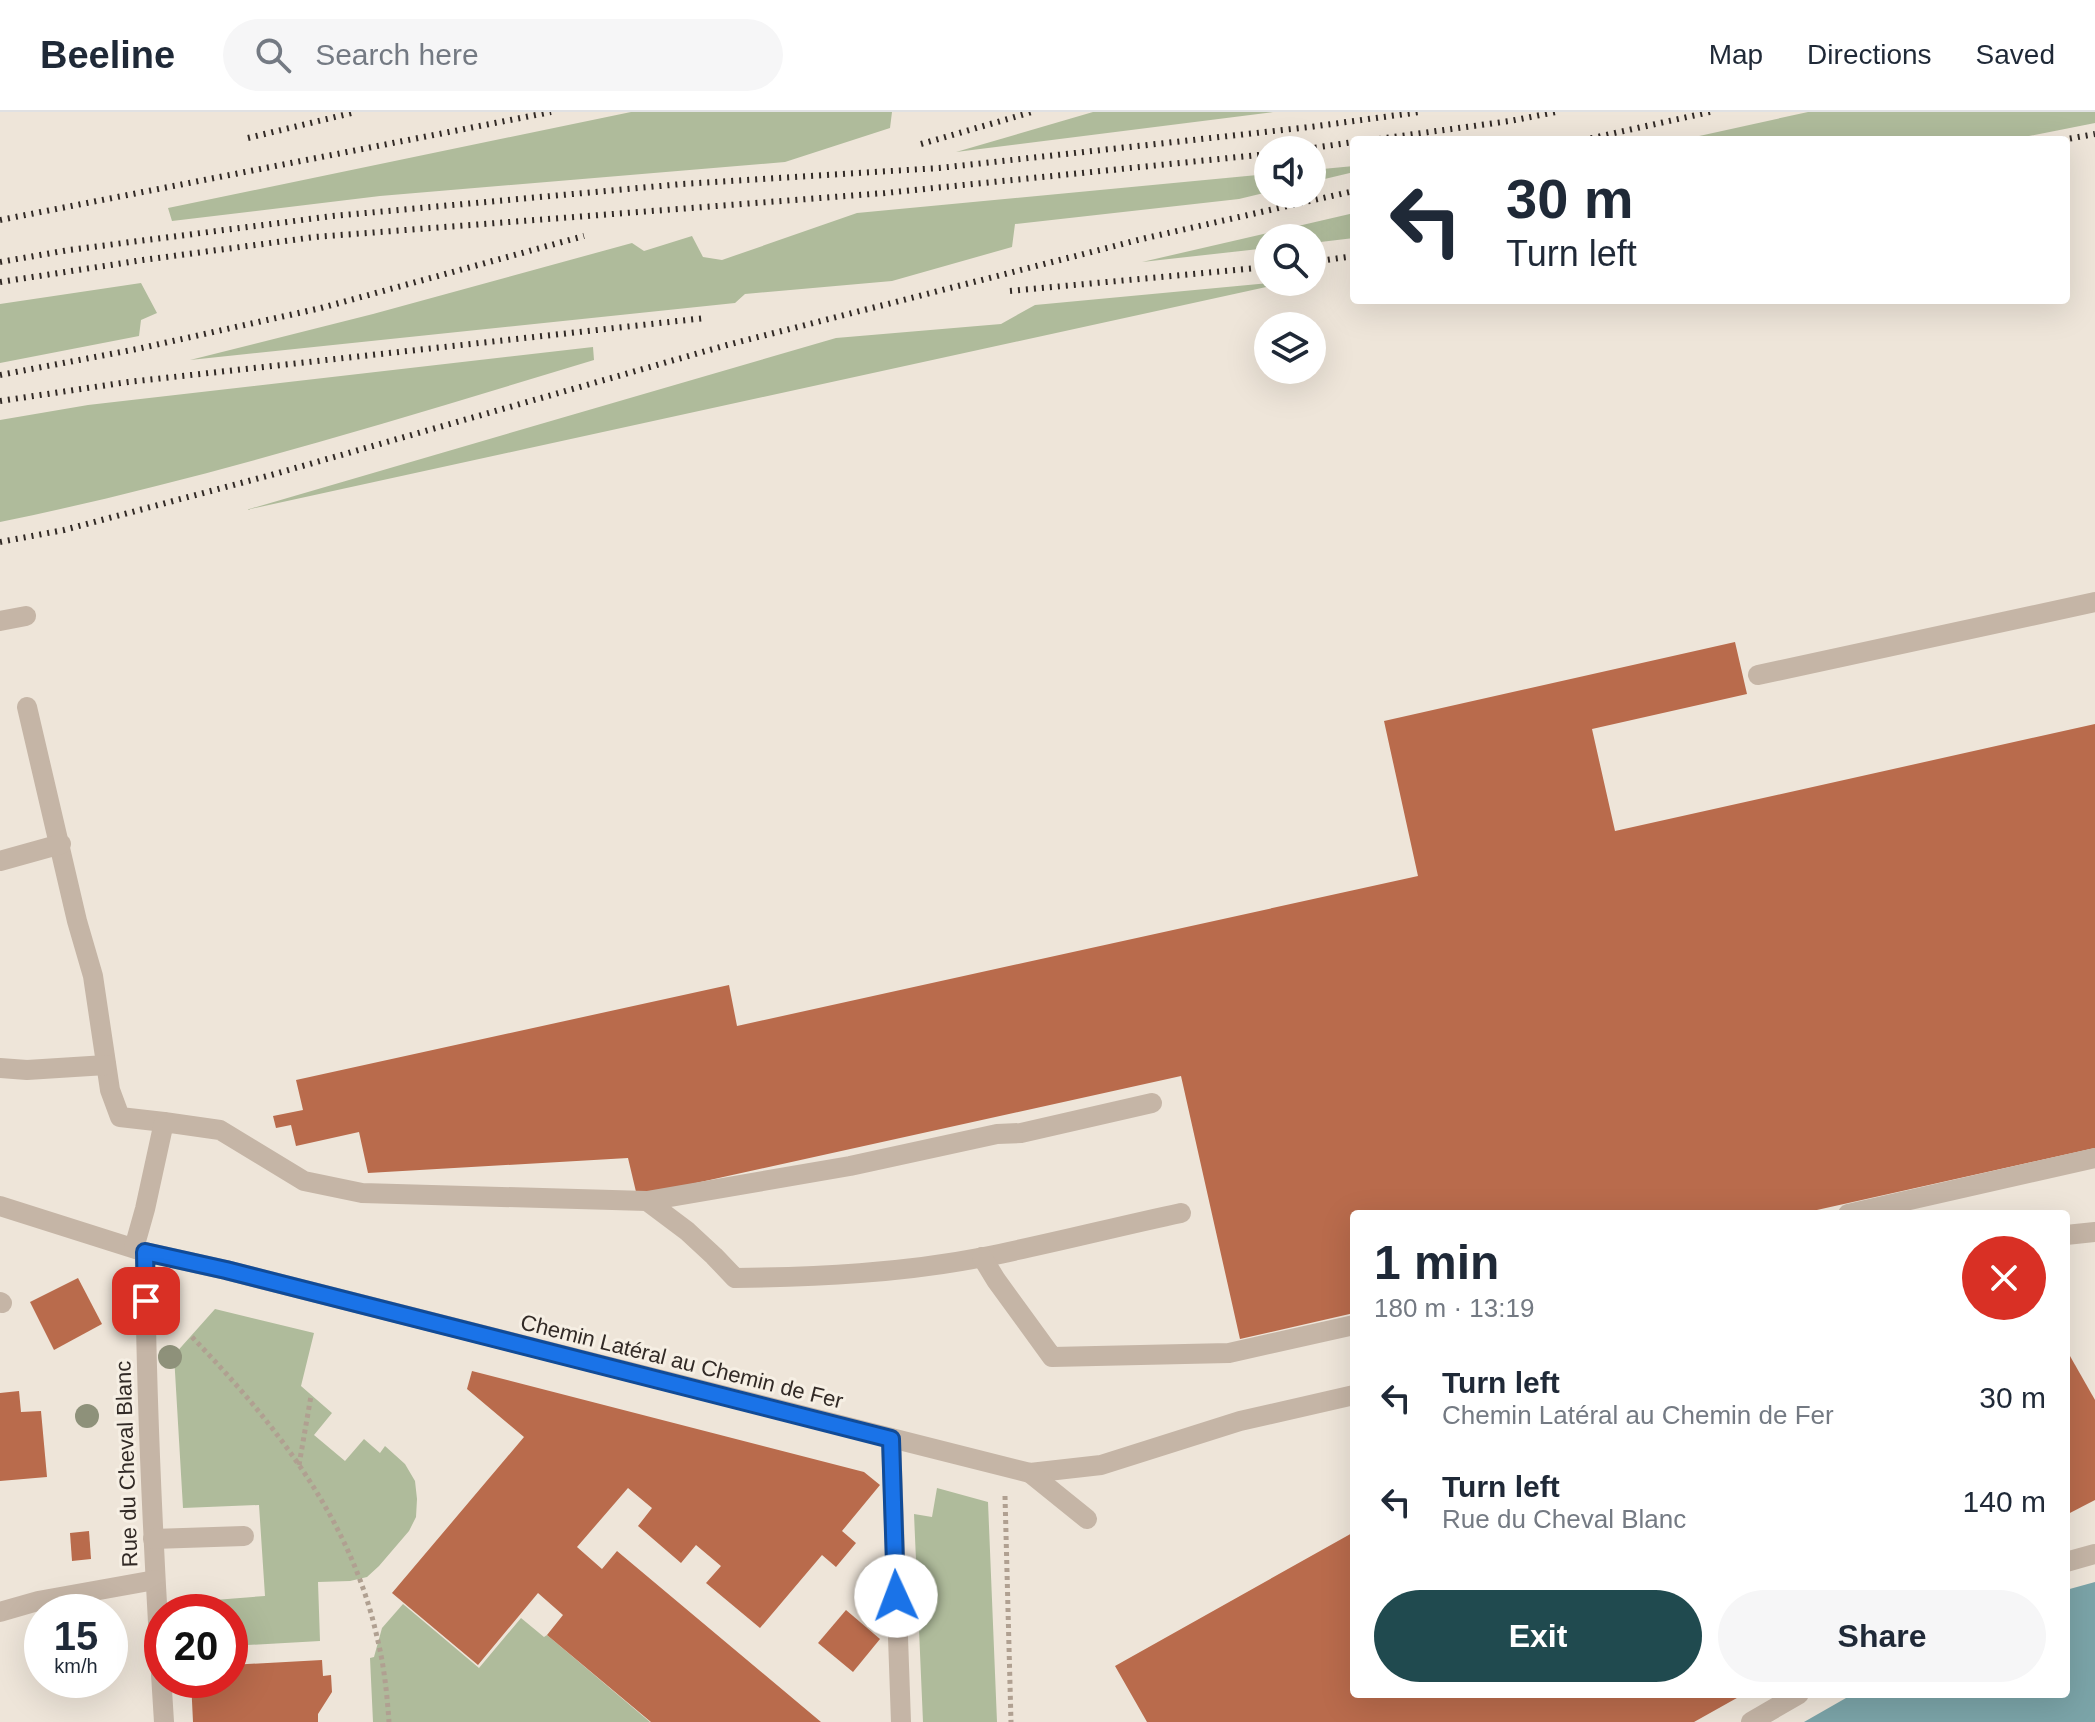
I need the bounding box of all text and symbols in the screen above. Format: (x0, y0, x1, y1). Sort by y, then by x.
search box (223, 19, 783, 91)
icon: search (251, 33, 295, 77)
text: Beeline (40, 34, 175, 76)
text: Search here (315, 38, 479, 71)
text: Map (1709, 39, 1763, 70)
text: Directions (1807, 39, 1932, 70)
text: Saved (1976, 39, 2055, 70)
map controls (1254, 136, 1326, 384)
button: sound (1254, 136, 1326, 208)
text: 30 m (1506, 167, 1634, 230)
icon: left (1374, 168, 1478, 272)
button: search (1254, 224, 1326, 296)
text: Turn left (1506, 233, 1637, 274)
button: layers (1254, 312, 1326, 384)
text: 1 min (1374, 1236, 1499, 1289)
button: close (1962, 1236, 2046, 1320)
pin (112, 1267, 180, 1335)
icon: arrive (124, 1279, 168, 1323)
text: 180 m · 13:19 (1374, 1293, 1534, 1323)
street label: Chemin Latéral au Chemin de Fer (518, 1309, 846, 1414)
street label: Rue du Cheval Blanc (110, 1360, 143, 1568)
text: Turn left (1442, 1366, 1560, 1399)
icon: left (1374, 1376, 1418, 1420)
text: 30 m (1979, 1381, 2046, 1414)
text: Chemin Latéral au Chemin de Fer (1442, 1400, 1834, 1430)
text: Turn left (1442, 1470, 1560, 1503)
icon: left (1374, 1480, 1418, 1524)
text: 140 m (1963, 1485, 2046, 1518)
text: Rue du Cheval Blanc (1442, 1504, 1686, 1534)
position arrow (854, 1554, 938, 1638)
button: Exit (1374, 1590, 1702, 1682)
button: Share (1718, 1590, 2046, 1682)
speed limit sign: 20 (144, 1594, 248, 1698)
text: 15 (54, 1614, 98, 1658)
text: km/h (54, 1655, 98, 1677)

